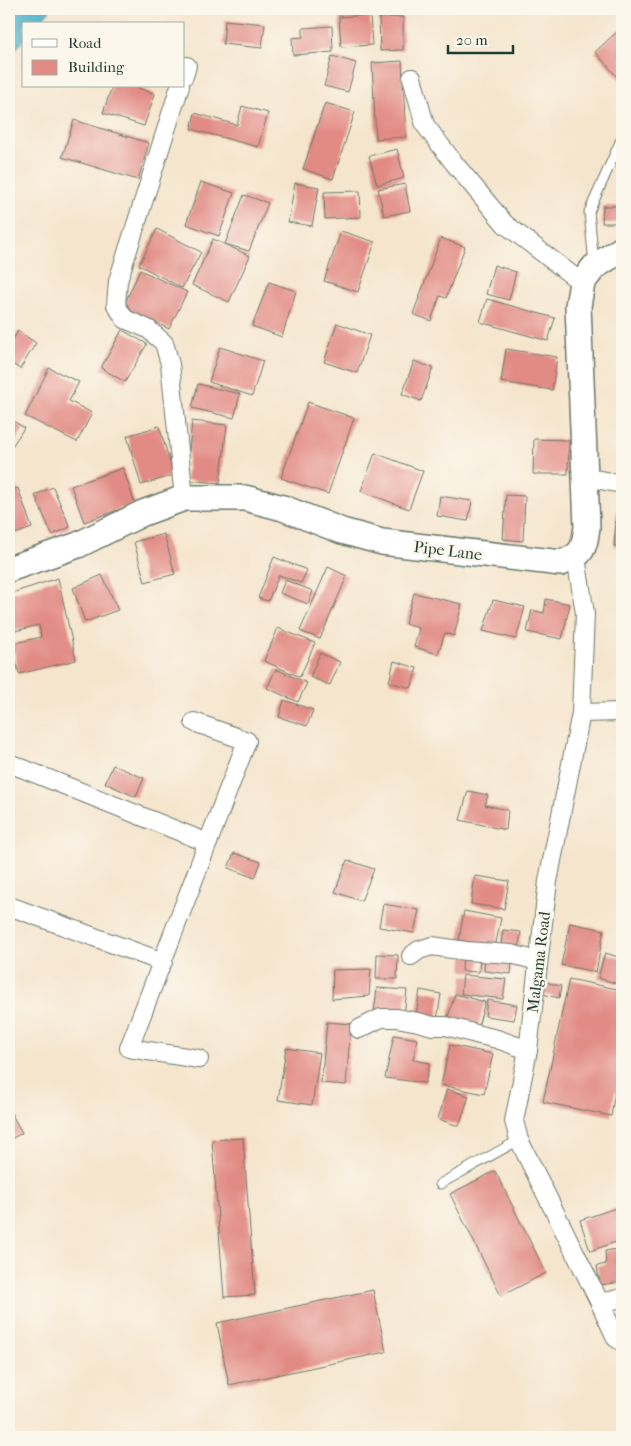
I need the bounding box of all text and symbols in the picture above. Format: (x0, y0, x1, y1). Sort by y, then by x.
legend (22, 22, 185, 88)
scale bar (448, 22, 514, 54)
text: 20 m (456, 31, 488, 49)
text: Road (68, 34, 102, 52)
text: Building (68, 58, 125, 76)
street label: Pipe Lane (413, 537, 483, 564)
street label: Malgama Road (523, 910, 554, 1014)

